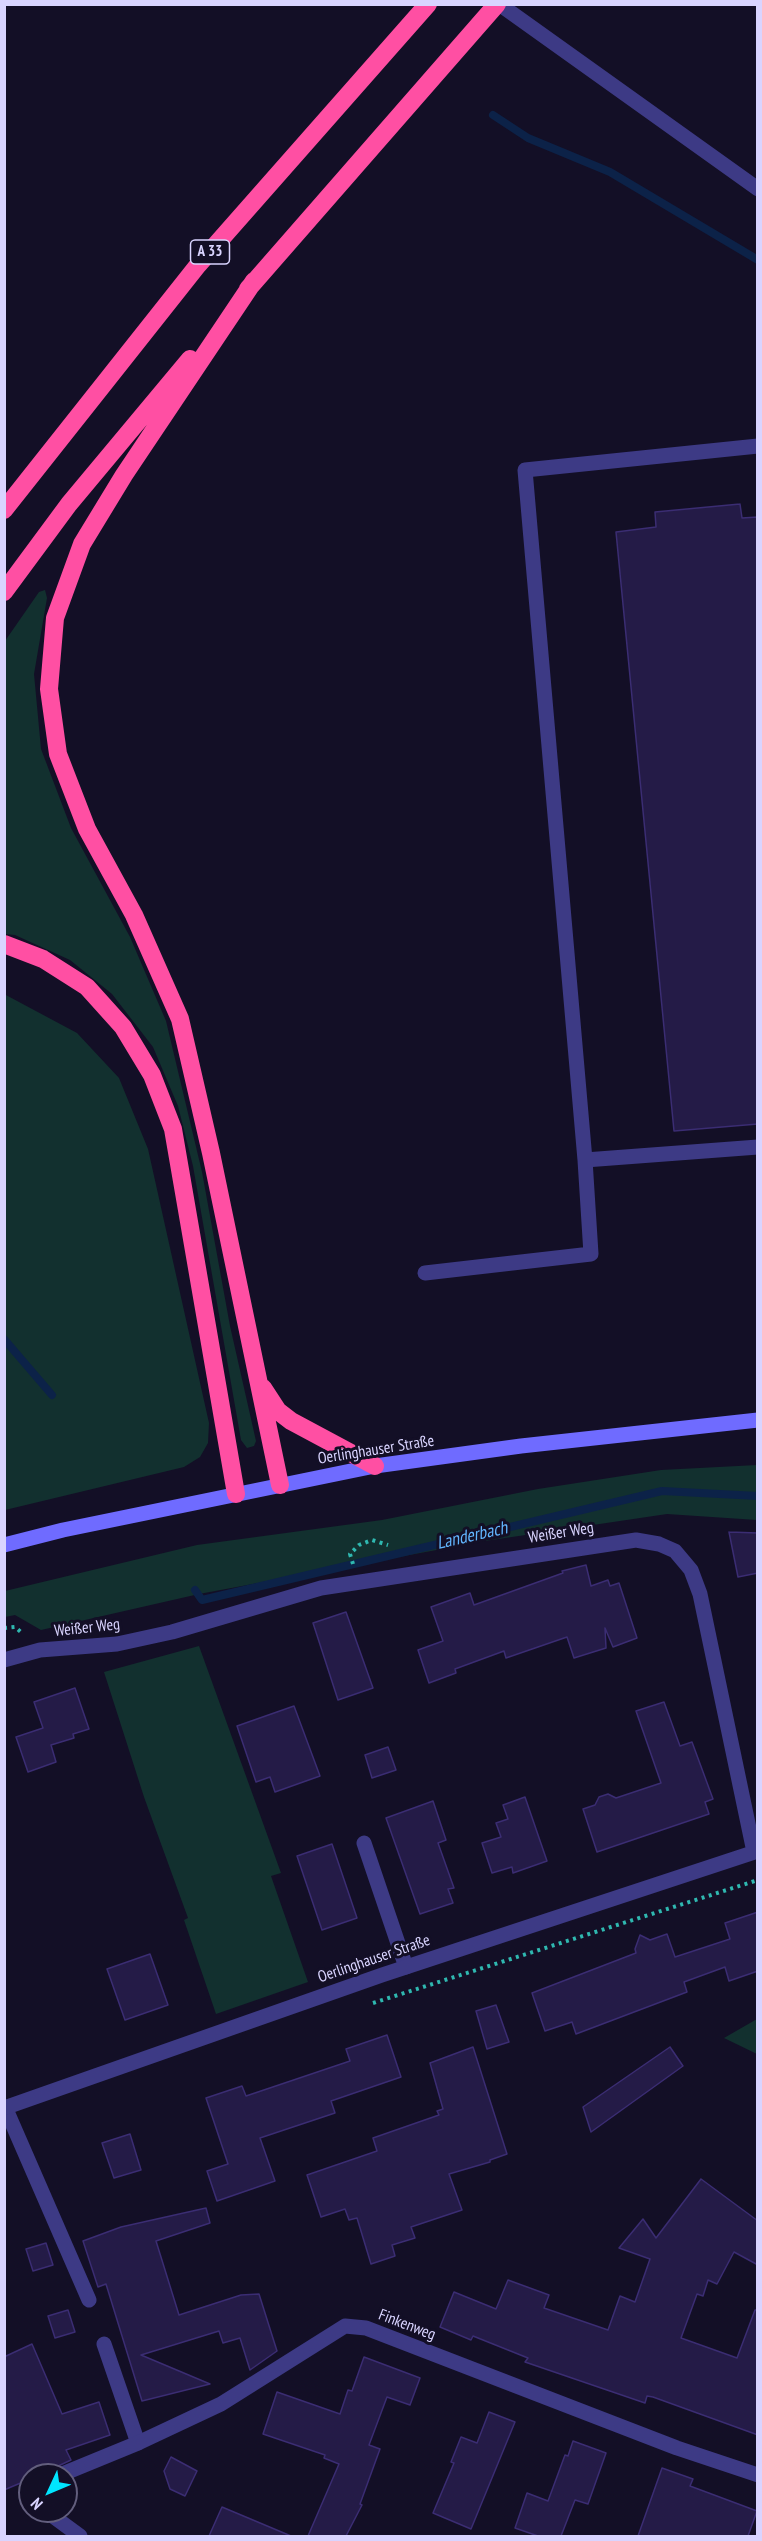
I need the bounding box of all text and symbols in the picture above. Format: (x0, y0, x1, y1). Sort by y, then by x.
road number: A 33 (190, 240, 230, 264)
street label: Oerlinghauser Straße (316, 1431, 436, 1469)
water label: Landerbach (435, 1517, 509, 1555)
street label: Weißer Weg (527, 1518, 595, 1548)
street label: Weißer Weg (53, 1615, 121, 1641)
street label: Oerlinghauser Straße (315, 1931, 433, 1987)
street label: Finkenweg (376, 2305, 438, 2345)
north arrow (18, 2463, 78, 2523)
text: N (26, 2494, 47, 2514)

